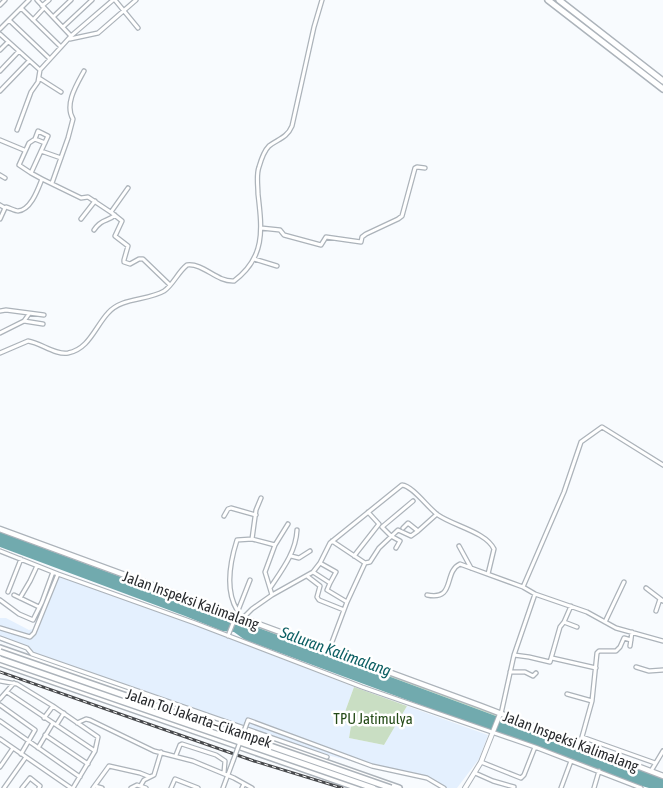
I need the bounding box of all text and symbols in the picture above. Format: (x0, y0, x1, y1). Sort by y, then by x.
street label: Jalan Inspeksi Kalimalang (121, 567, 262, 633)
water label: Saluran Kalimalang (277, 622, 394, 680)
street label: Jalan Tol Jakarta–Cikampek (124, 685, 274, 751)
street label: Jalan Inspeksi Kalimalang (501, 707, 642, 775)
park label: TPU Jatimulya (333, 710, 413, 727)

